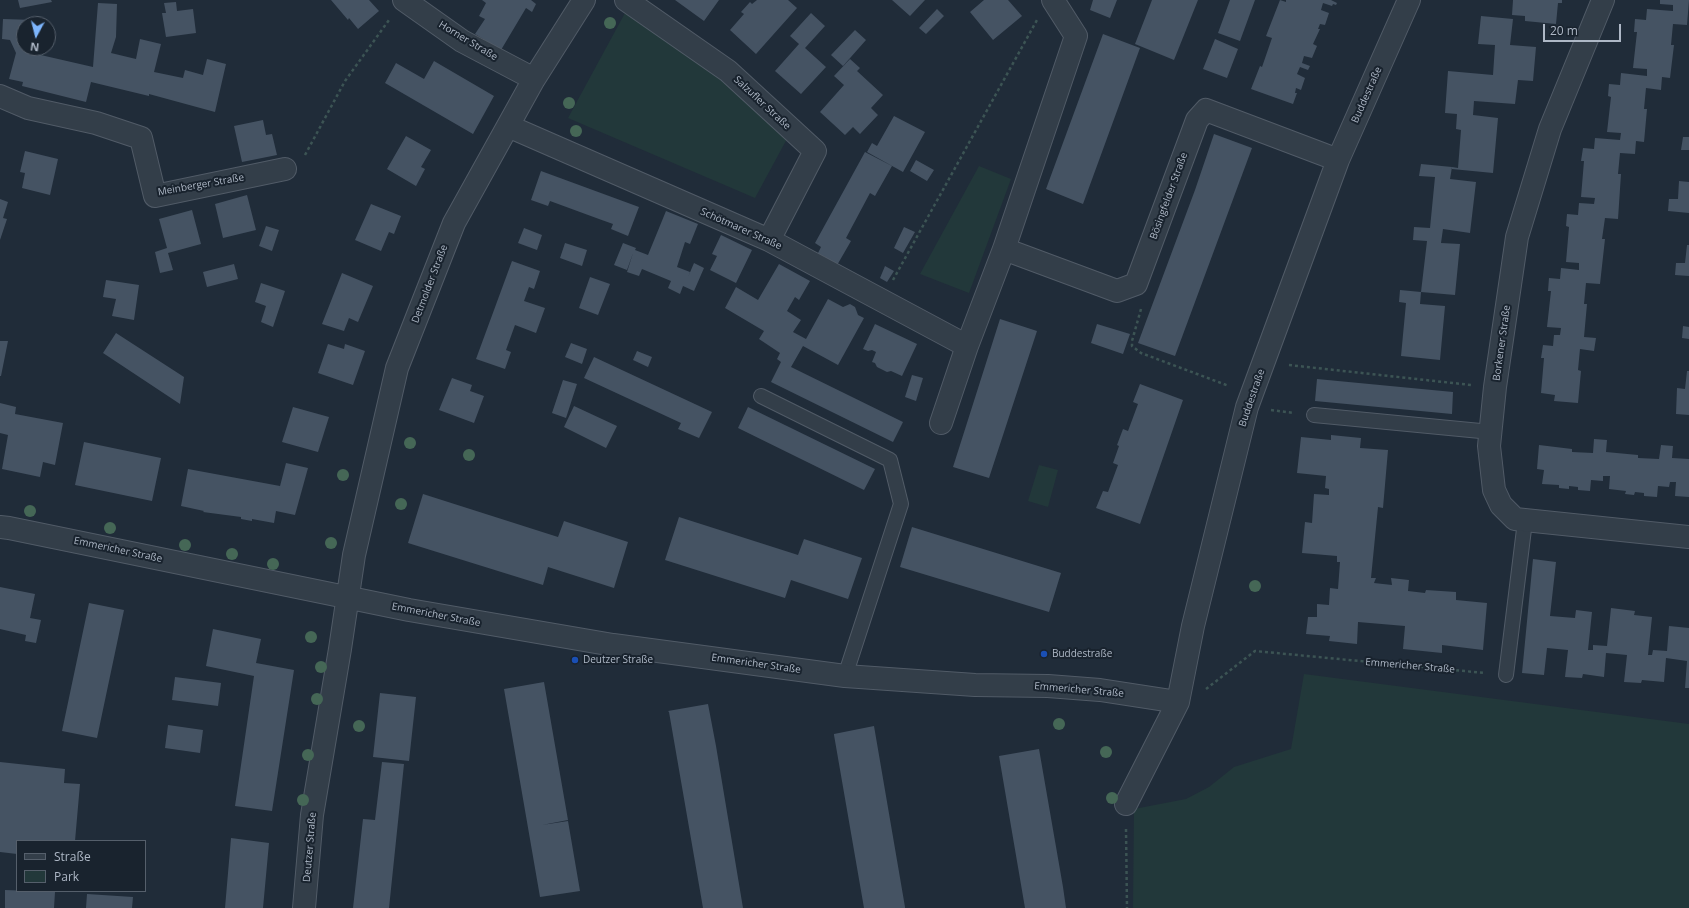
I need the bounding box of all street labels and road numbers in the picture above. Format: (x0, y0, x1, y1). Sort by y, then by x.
street label: Horner Straße (436, 19, 500, 63)
street label: Buddestraße (1349, 65, 1385, 125)
street label: Salzufler Straße (731, 74, 793, 132)
street label: Bösingfelder Straße (1148, 151, 1190, 241)
street label: Meinberger Straße (157, 172, 245, 198)
street label: Schötmarer Straße (698, 206, 784, 252)
street label: Detmolder Straße (409, 243, 451, 325)
street label: Borkener Straße (1491, 304, 1513, 382)
street label: Buddestraße (1237, 368, 1267, 428)
street label: Emmericher Straße (73, 535, 163, 565)
street label: Emmericher Straße (391, 601, 481, 629)
street label: Emmericher Straße (711, 652, 801, 676)
street label: Emmericher Straße (1365, 656, 1455, 676)
street label: Emmericher Straße (1034, 680, 1124, 700)
street label: Deutzer Straße (301, 812, 319, 882)

